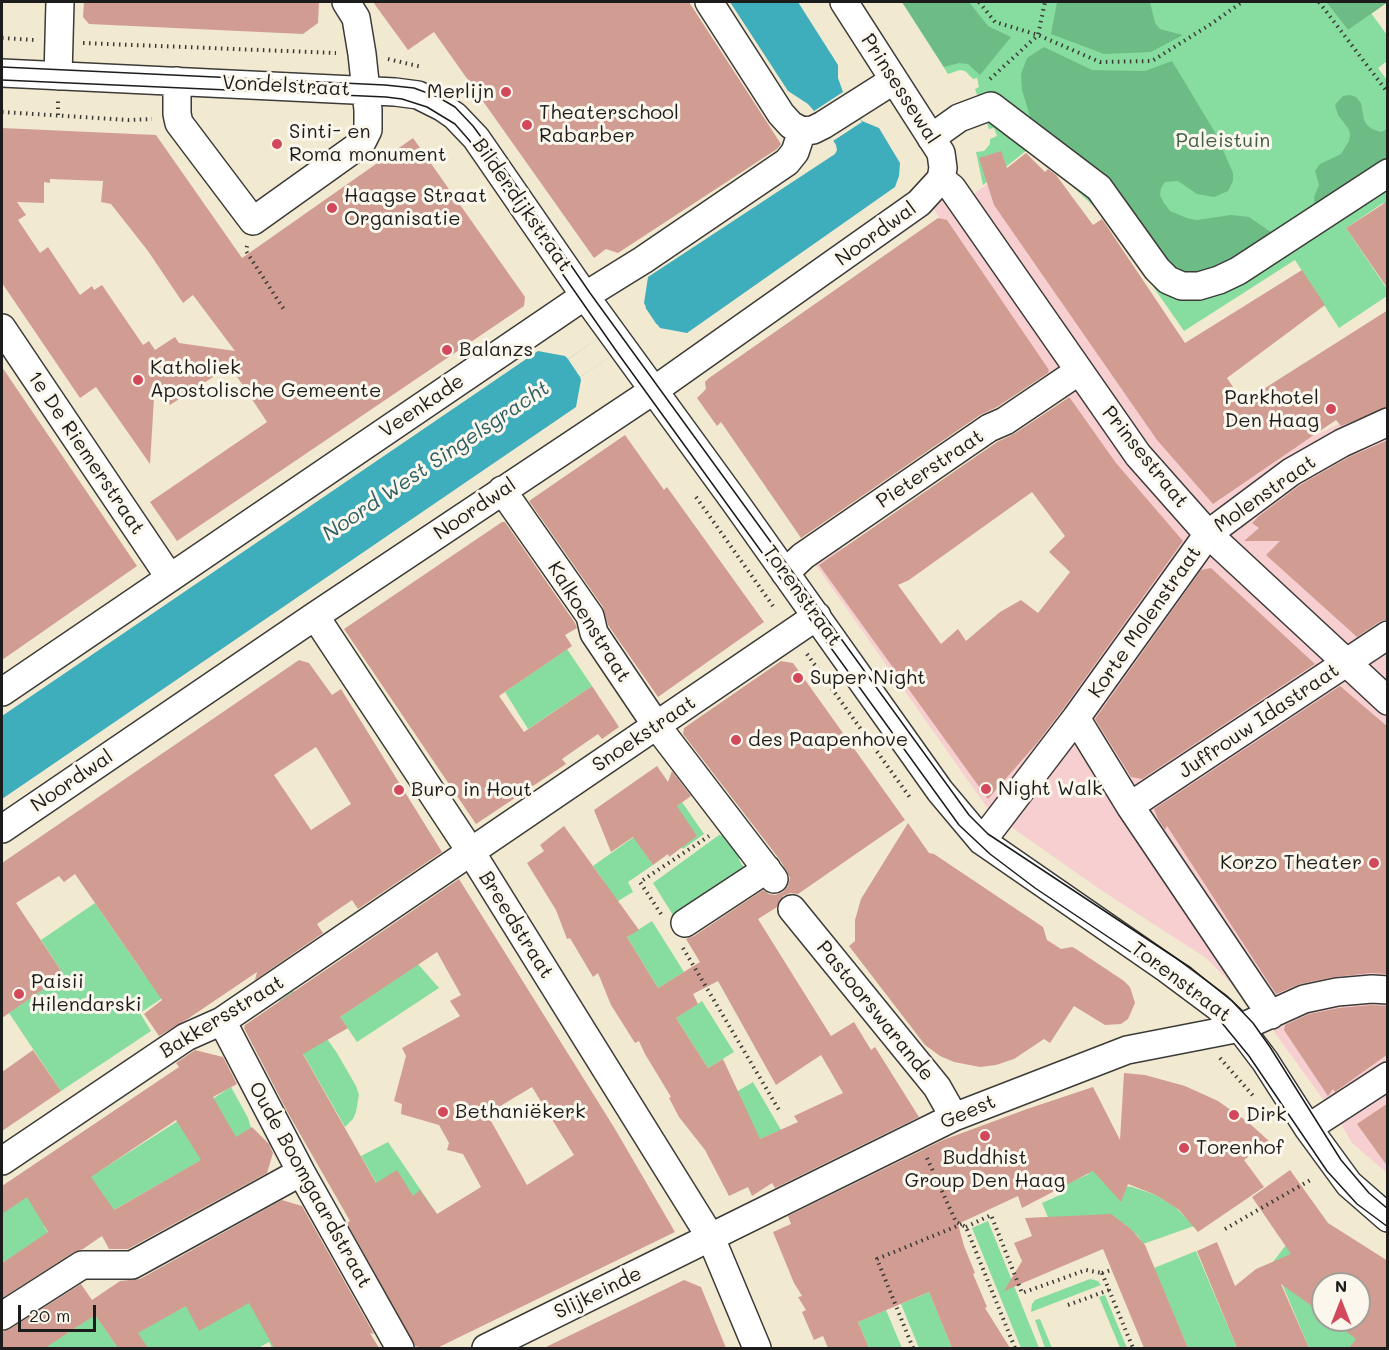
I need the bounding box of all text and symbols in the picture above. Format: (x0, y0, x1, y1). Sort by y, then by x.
street label: Prinsessewal (856, 29, 944, 149)
street label: Vondelstraat (221, 71, 351, 101)
place label: Merlijn (427, 80, 494, 104)
marker: Merlijn (499, 85, 513, 99)
place label: Theaterschool Rabarber (539, 101, 679, 148)
marker: Theaterschool Rabarber (520, 118, 534, 132)
place label: Sinti- en Roma monument (289, 120, 446, 167)
park label: Paleistuin (1176, 129, 1270, 153)
street label: Bilderdijkstraat (467, 134, 577, 276)
marker: Sinti- en Roma monument (270, 137, 284, 151)
place label: Haagse Straat Organisatie (344, 184, 487, 231)
street label: Noordwal (831, 197, 921, 271)
marker: Haagse Straat Organisatie (325, 201, 339, 215)
place label: Balanzs (459, 338, 533, 362)
marker: Balanzs (440, 343, 454, 357)
place label: Katholiek Apostolische Gemeente (150, 356, 381, 403)
street label: 1e De Riemerstraat (22, 367, 150, 539)
street label: Veenkade (375, 369, 469, 443)
marker: Katholiek Apostolische Gemeente (131, 373, 145, 387)
water label: Noord West Singelsgracht (318, 376, 554, 546)
place label: Parkhotel Den Haag (1224, 386, 1319, 433)
street label: Prinsestraat (1097, 401, 1193, 513)
marker: Parkhotel Den Haag (1324, 402, 1338, 416)
street label: Pieterstraat (872, 424, 988, 514)
street label: Molenstraat (1210, 450, 1320, 538)
street label: Noordwal (429, 473, 521, 545)
street label: Torenstraat (757, 541, 847, 651)
street label: Korte Molenstraat (1083, 541, 1207, 703)
street label: Kalkoenstraat (542, 557, 636, 687)
street label: Juffrouw Idastraat (1174, 658, 1344, 784)
place label: Super Night (810, 666, 926, 690)
marker: Super Night (791, 671, 805, 685)
street label: Snoekstraat (588, 691, 700, 777)
place label: des Paapenhove (748, 728, 908, 752)
marker: des Paapenhove (729, 733, 743, 747)
street label: Noordwal (26, 745, 118, 817)
place label: Night Walk (998, 777, 1103, 801)
place label: Buro in Hout (411, 778, 532, 802)
marker: Night Walk (979, 782, 993, 796)
marker: Buro in Hout (392, 783, 406, 797)
place label: Korzo Theater (1220, 851, 1362, 875)
marker: Korzo Theater (1367, 856, 1381, 870)
street label: Breedstraat (473, 867, 559, 983)
street label: Pastoorswarande (811, 936, 939, 1086)
street label: Torenstraat (1126, 937, 1236, 1027)
place label: Paisii Hilendarski (31, 970, 141, 1017)
street label: Bakkersstraat (156, 971, 288, 1063)
marker: Paisii Hilendarski (12, 987, 26, 1001)
street label: Oude Boomgaardstraat (243, 1078, 377, 1292)
street label: Geest (937, 1090, 999, 1134)
place label: Bethaniëkerk (455, 1100, 586, 1124)
place label: Dirk (1246, 1103, 1287, 1127)
marker: Bethaniëkerk (436, 1105, 450, 1119)
marker: Dirk (1227, 1108, 1241, 1122)
marker: Buddhist Group Den Haag (978, 1129, 992, 1143)
place label: Torenhof (1196, 1136, 1283, 1160)
marker: Torenhof (1177, 1141, 1191, 1155)
place label: Buddhist Group Den Haag (905, 1146, 1065, 1193)
street label: Slijkeinde (550, 1262, 646, 1324)
north arrow (1311, 1272, 1371, 1332)
text: N (1335, 1275, 1347, 1296)
scale bar (21, 1293, 99, 1331)
text: 20 m (29, 1303, 70, 1327)

